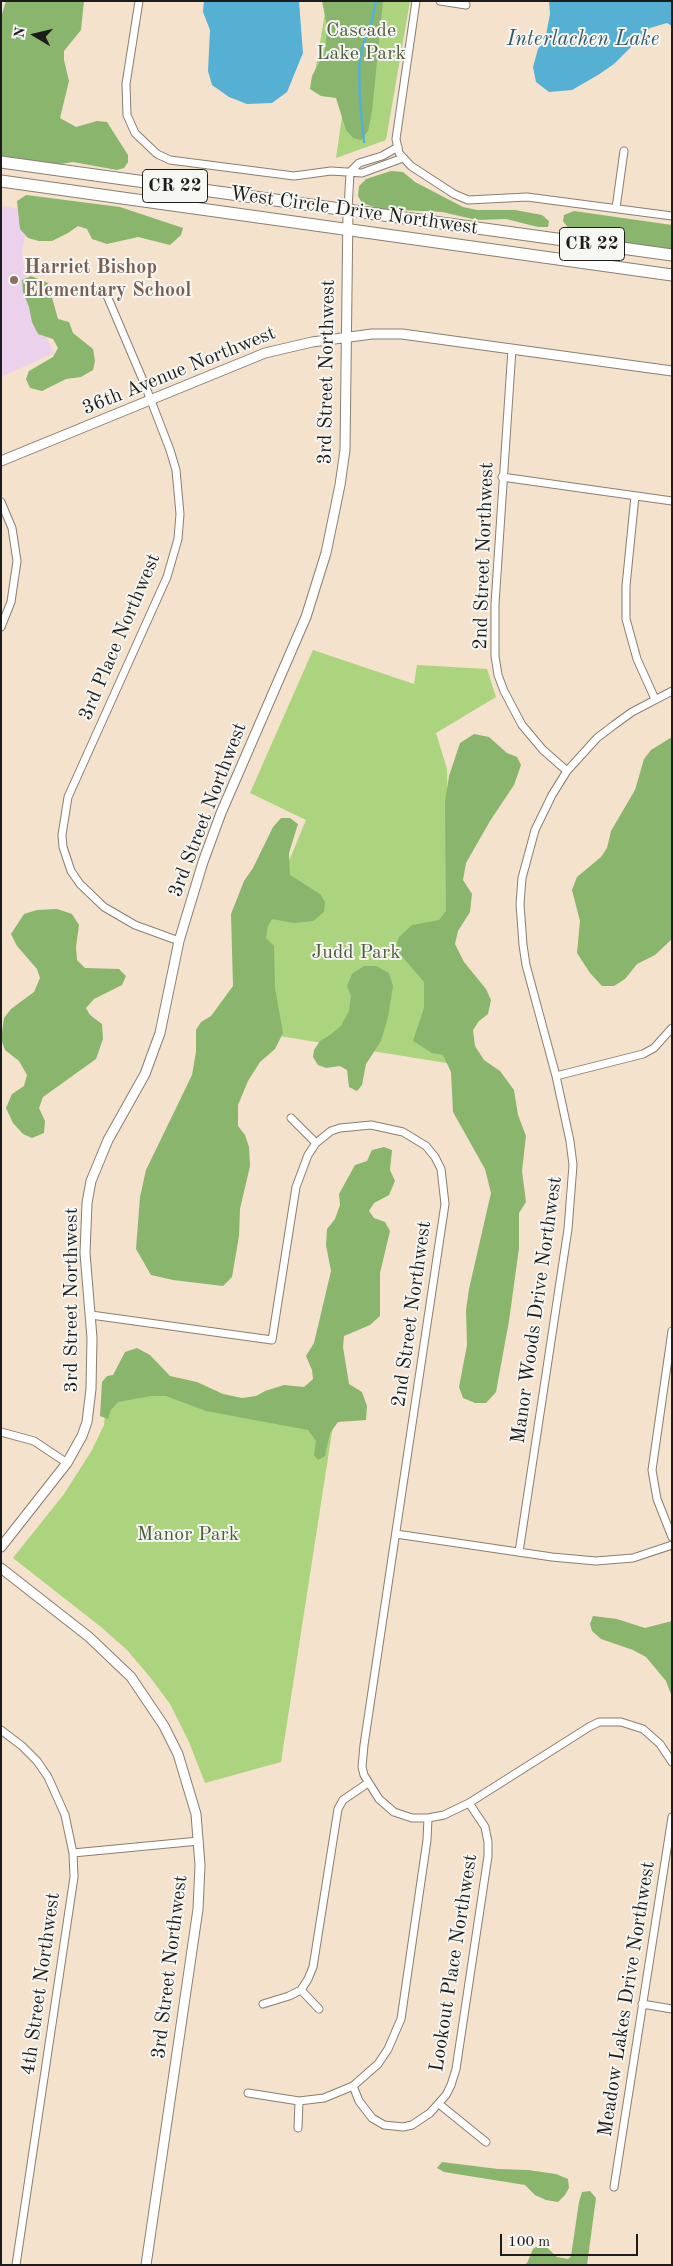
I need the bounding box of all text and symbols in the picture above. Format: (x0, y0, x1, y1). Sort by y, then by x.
north arrow (10, 10, 60, 60)
park label: Cascade Lake Park (316, 19, 406, 66)
text: N (12, 26, 28, 39)
water label: Interlachen Lake (507, 26, 659, 52)
road number: CR 22 (142, 170, 208, 202)
street label: West Circle Drive Northwest (228, 182, 480, 240)
road number: CR 22 (560, 228, 624, 260)
place label: Harriet Bishop Elementary School (24, 256, 191, 303)
marker: Harriet Bishop Elementary School (8, 274, 20, 286)
street label: 3rd Street Northwest (313, 279, 341, 465)
street label: 36th Avenue Northwest (79, 321, 279, 421)
street label: 2nd Street Northwest (469, 462, 499, 650)
street label: 3rd Place Northwest (74, 550, 166, 724)
street label: 3rd Street Northwest (164, 719, 252, 901)
park label: Judd Park (311, 941, 401, 965)
street label: Manor Woods Drive Northwest (506, 1175, 568, 1445)
street label: 3rd Street Northwest (60, 1207, 84, 1393)
street label: 2nd Street Northwest (387, 1219, 437, 1409)
park label: Manor Park (137, 1523, 239, 1547)
street label: Lookout Place Northwest (425, 1852, 483, 2074)
street label: Meadow Lakes Drive Northwest (593, 1860, 661, 2138)
street label: 3rd Street Northwest (147, 1874, 193, 2060)
street label: 4th Street Northwest (16, 1891, 66, 2077)
scale bar (503, 2224, 640, 2256)
text: 100 m (508, 2235, 550, 2250)

